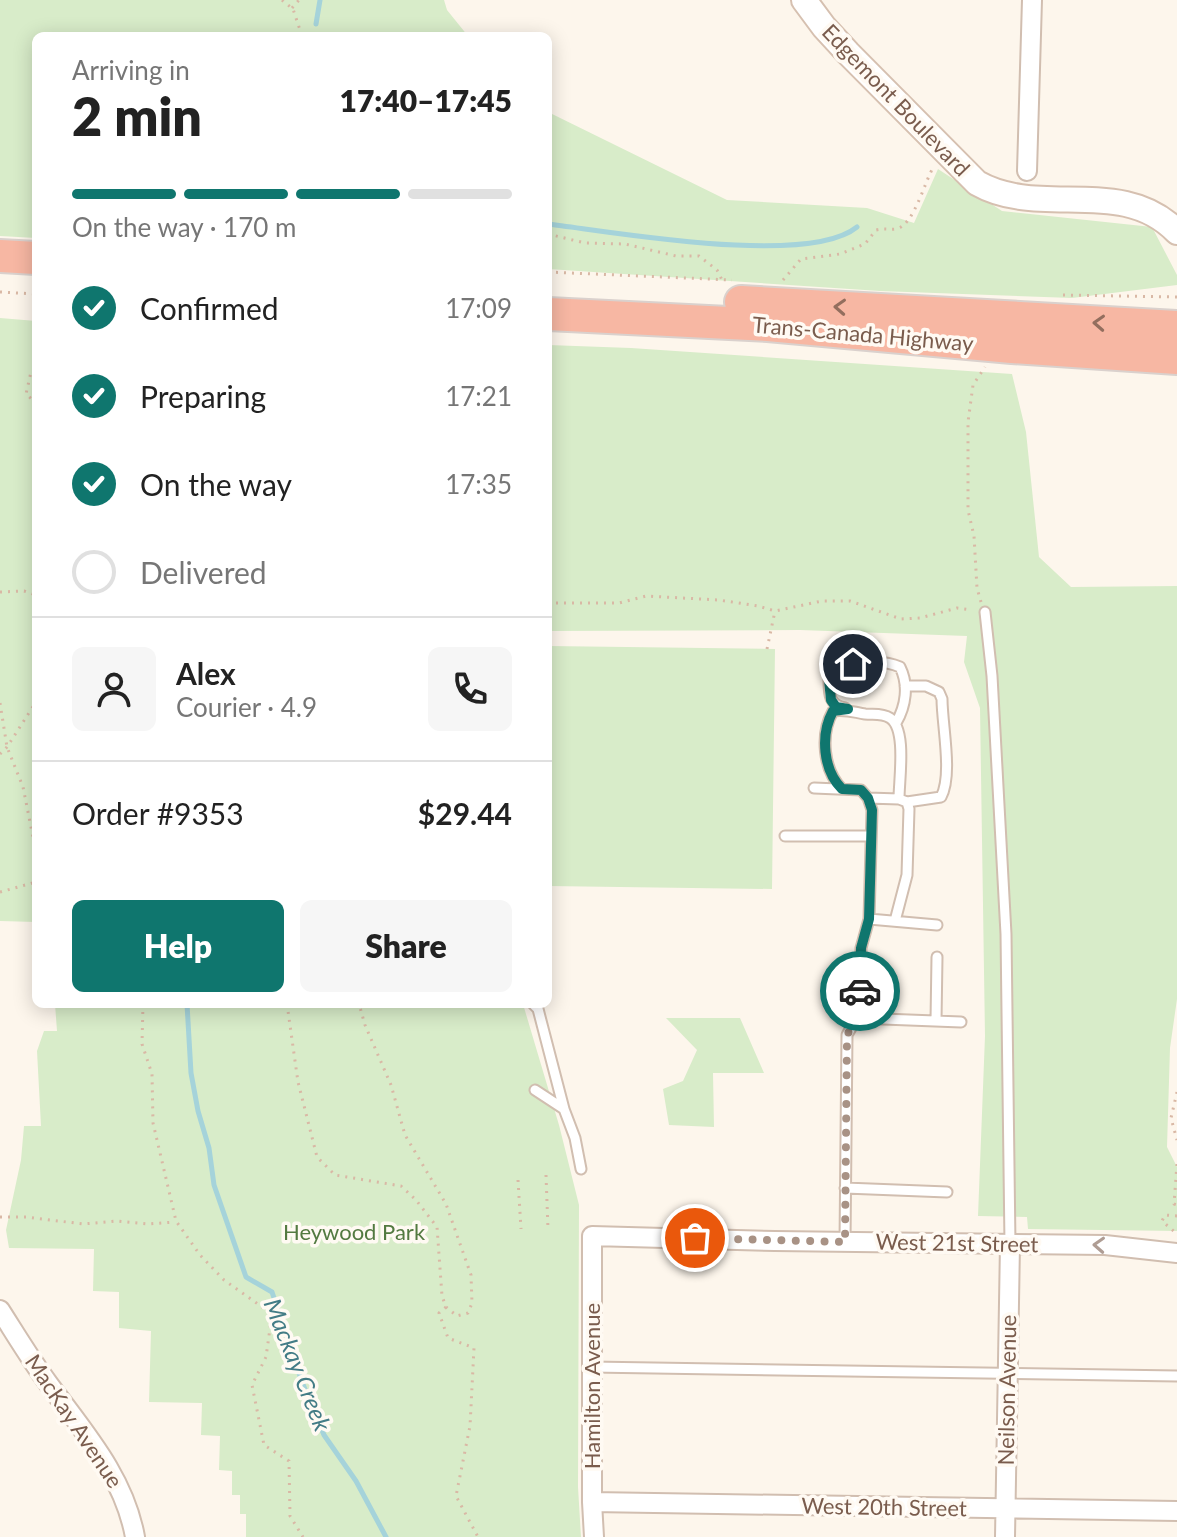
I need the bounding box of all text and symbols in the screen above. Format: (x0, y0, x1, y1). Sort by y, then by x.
street label: Edgemont Boulevard (817, 18, 976, 181)
text: Arriving in (72, 54, 190, 86)
text: 17:40–17:45 (339, 82, 512, 118)
text: 2 min (72, 85, 202, 147)
text: On the way · 170 m (72, 211, 296, 243)
icon: check (72, 286, 116, 330)
text: Confirmed (140, 290, 279, 326)
text: 17:09 (445, 292, 512, 324)
one-way arrow (833, 298, 846, 315)
street label: Trans-Canada Highway (751, 310, 975, 357)
one-way arrow (1092, 315, 1105, 332)
icon: check (72, 374, 116, 418)
text: Preparing (140, 378, 266, 414)
text: 17:21 (445, 380, 512, 412)
icon: check (72, 462, 116, 506)
text: On the way (140, 466, 292, 502)
text: 17:35 (445, 468, 512, 500)
text: Delivered (140, 554, 267, 590)
pin (819, 630, 887, 698)
icon: home (831, 642, 875, 686)
button: person (72, 647, 156, 731)
button: phone (428, 647, 512, 731)
text: Alex (176, 655, 236, 691)
text: Courier · 4.9 (176, 691, 317, 723)
text: Order #9353 (72, 795, 244, 831)
text: $29.44 (418, 795, 512, 831)
button: Help (72, 900, 284, 992)
button: Share (300, 900, 512, 992)
courier (820, 951, 900, 1031)
icon: car (838, 969, 882, 1013)
pin (661, 1204, 729, 1272)
icon: bag (673, 1216, 717, 1260)
park label: Heywood Park (283, 1218, 426, 1245)
street label: West 21st Street (875, 1228, 1039, 1257)
one-way arrow (1092, 1237, 1105, 1254)
water label: Mackay Creek (259, 1294, 338, 1435)
street label: Hamilton Avenue (578, 1303, 605, 1469)
street label: Neilson Avenue (992, 1314, 1021, 1465)
street label: MacKay Avenue (20, 1349, 129, 1493)
street label: West 20th Street (801, 1492, 967, 1521)

